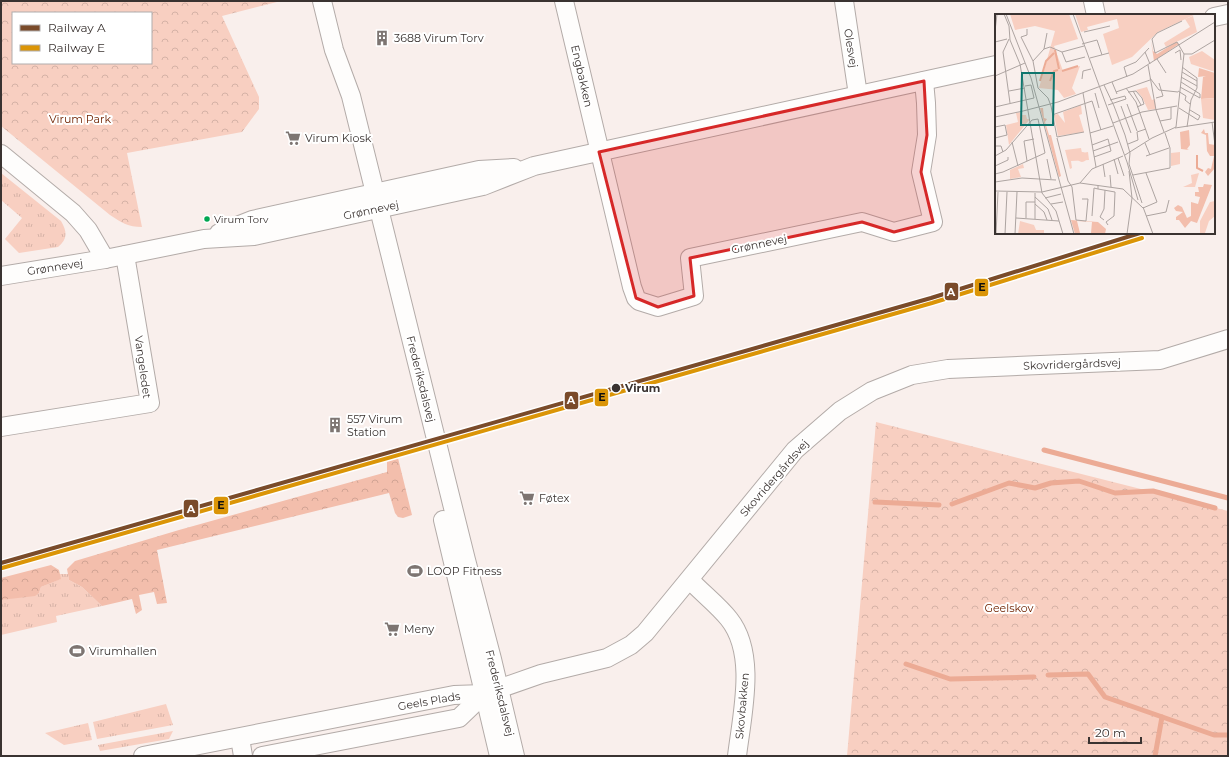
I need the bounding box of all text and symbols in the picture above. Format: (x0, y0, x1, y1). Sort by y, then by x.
legend (12, 12, 152, 64)
inset map (995, 14, 1215, 234)
text: Railway A (48, 20, 106, 35)
street label: Olesvej (841, 27, 861, 69)
building icon: 3688 Virum Torv (373, 29, 391, 47)
place label: 3688 Virum Torv (394, 31, 484, 45)
text: Railway E (48, 40, 105, 55)
street label: Engbakken (568, 44, 596, 108)
park label: Virum Park (49, 112, 111, 126)
supermarket icon: Virum Kiosk (284, 129, 302, 147)
place label: Virum Kiosk (305, 131, 372, 145)
street label: Grønnevej (342, 197, 400, 223)
place label: Virum Torv (214, 213, 269, 226)
marker: Virum Torv (202, 214, 212, 224)
street label: Grønnevej (730, 231, 788, 257)
street label: Grønnevej (26, 256, 84, 278)
line badge: E (974, 278, 989, 297)
text: E (978, 280, 986, 294)
line badge: A (944, 282, 959, 301)
text: A (946, 285, 956, 299)
street label: Frederiksdalsvej (404, 334, 438, 424)
street label: Vangeledet (132, 335, 154, 400)
street label: Skovridergårdsvej (1023, 355, 1121, 373)
place label: Virum (624, 381, 660, 395)
marker: Virum (610, 382, 622, 394)
line badge: E (594, 388, 609, 407)
text: E (598, 390, 606, 404)
line badge: A (564, 391, 579, 410)
text: A (566, 393, 576, 407)
place label: 557 Virum Station (347, 412, 403, 439)
building icon: 557 Virum Station (326, 416, 344, 434)
street label: Skovridergårdsvej (737, 436, 811, 520)
supermarket icon: Føtex (518, 489, 536, 507)
place label: Føtex (539, 491, 569, 505)
line badge: E (213, 496, 229, 515)
text: E (217, 498, 225, 512)
line badge: A (183, 499, 199, 518)
text: A (186, 502, 196, 516)
sports icon: LOOP Fitness (406, 562, 424, 580)
place label: LOOP Fitness (427, 564, 502, 578)
park label: Geelskov (984, 601, 1034, 615)
supermarket icon: Meny (383, 620, 401, 638)
place label: Meny (404, 622, 434, 636)
sports icon: Virumhallen (68, 642, 86, 660)
place label: Virumhallen (89, 644, 157, 658)
street label: Frederiksdalsvej (483, 648, 517, 738)
street label: Skovbakken (732, 672, 752, 740)
street label: Geels Plads (397, 689, 462, 713)
scale bar (1089, 719, 1141, 745)
text: 20 m (1095, 725, 1126, 740)

